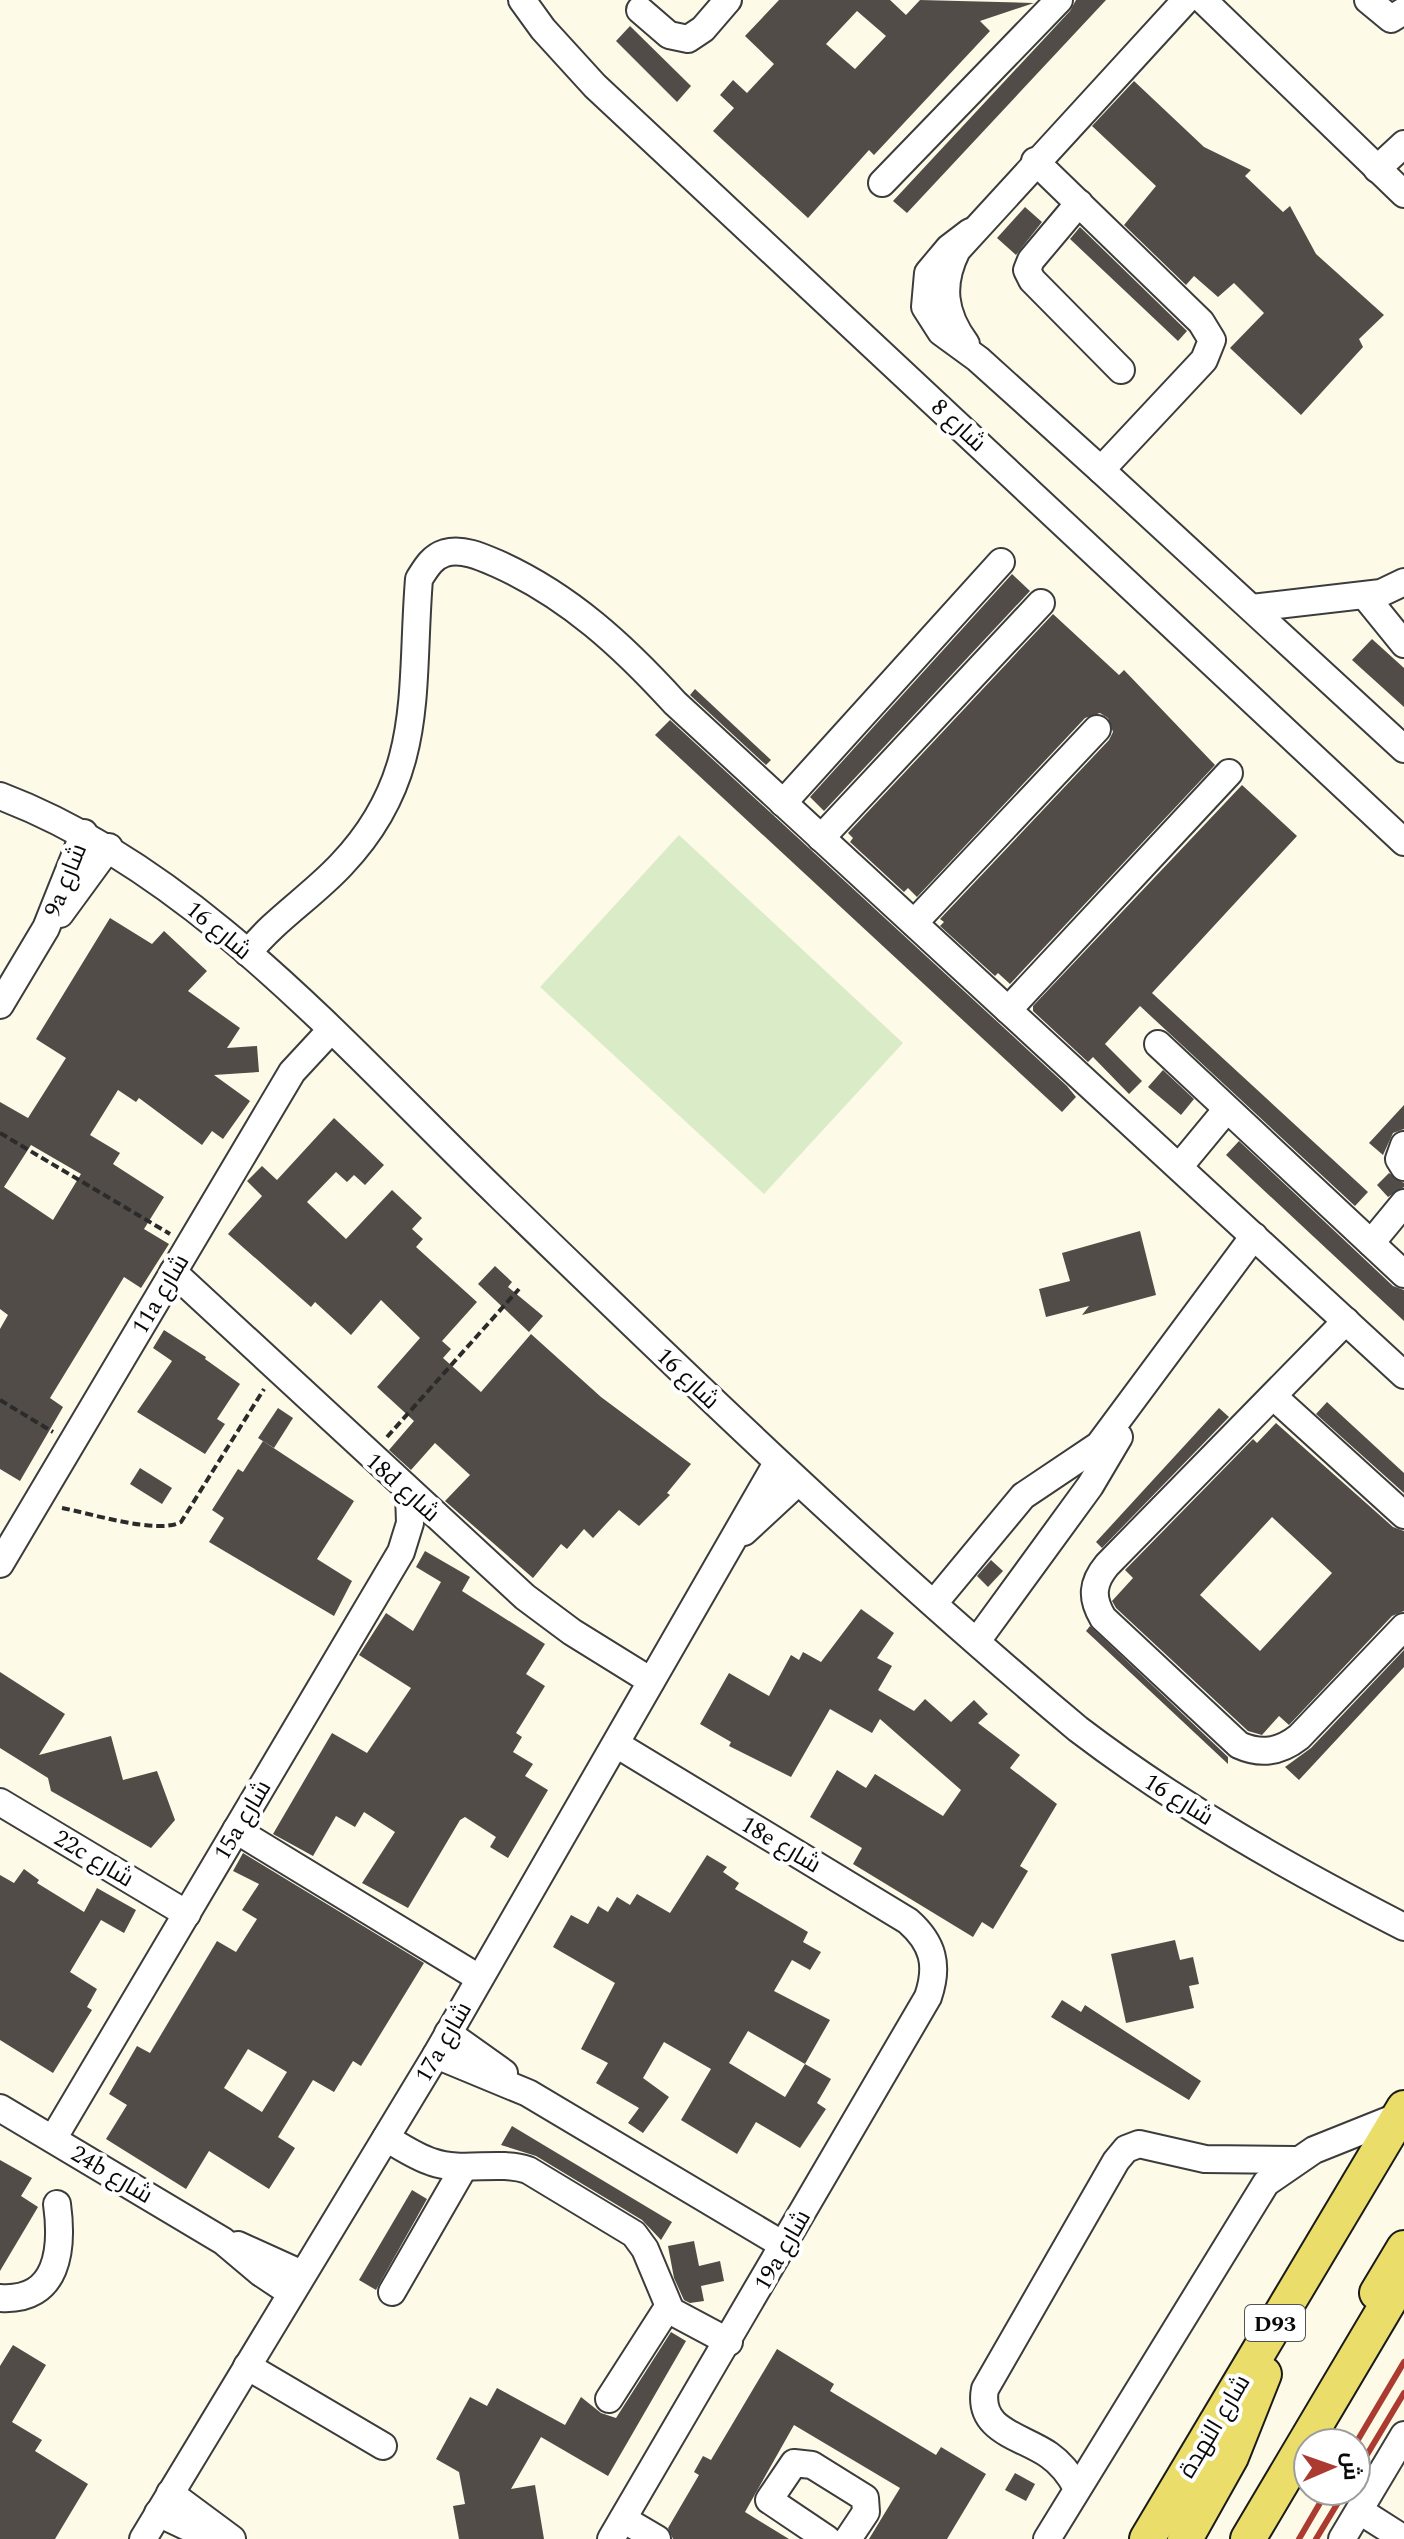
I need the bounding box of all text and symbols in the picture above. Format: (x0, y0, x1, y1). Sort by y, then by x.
street label: شارع 8 (922, 391, 994, 461)
street label: 9a شارع (35, 838, 97, 922)
street label: شارع 16 (177, 892, 259, 969)
street label: 11a شارع (123, 1247, 199, 1342)
street label: شارع 16 (647, 1339, 727, 1418)
street label: 18d شارع (357, 1444, 448, 1531)
street label: شارع 16 (1136, 1764, 1220, 1835)
street label: 15a شارع (205, 1773, 281, 1868)
street label: 18e شارع (733, 1807, 828, 1883)
street label: 22c شارع (46, 1821, 140, 1897)
street label: 17a شارع (406, 1995, 482, 2090)
street label: 24b شارع (64, 2136, 159, 2213)
street label: 19a شارع (745, 2203, 821, 2298)
road number: D93 (1245, 2305, 1305, 2341)
street label: شارع النهدة (1170, 2368, 1260, 2485)
north arrow (1292, 2427, 1372, 2507)
text: ش (1334, 2452, 1367, 2481)

